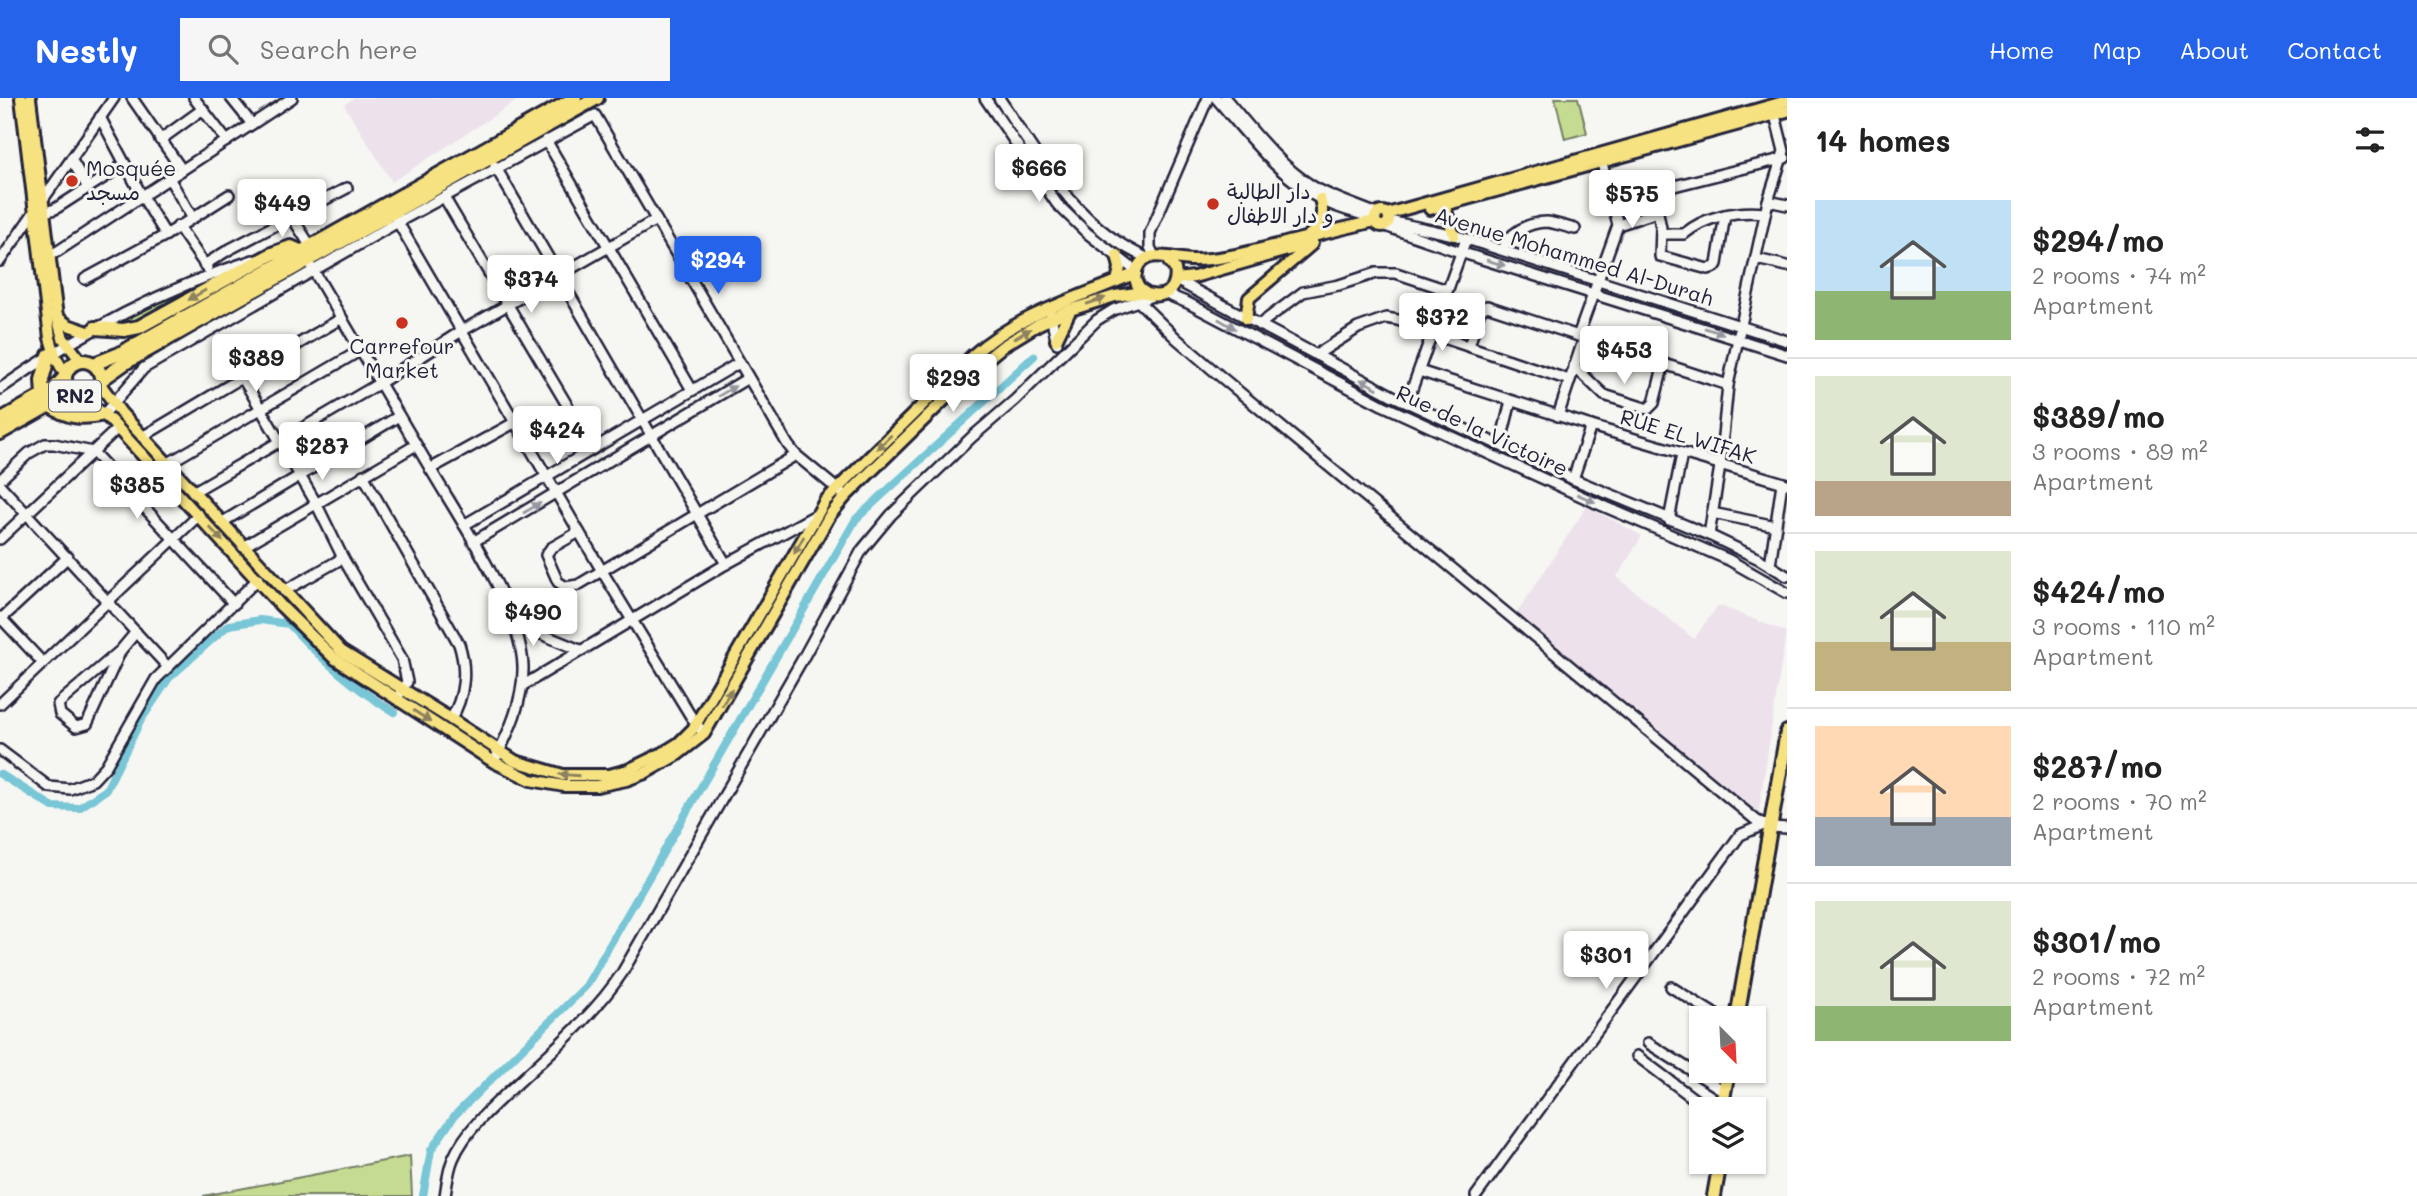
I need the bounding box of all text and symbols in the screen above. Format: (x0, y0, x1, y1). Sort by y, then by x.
search box (180, 18, 670, 81)
text: Nestly (35, 28, 138, 71)
icon: search (204, 30, 242, 68)
text: Search here (260, 32, 418, 66)
text: Home (1989, 34, 2054, 65)
text: Map (2092, 34, 2141, 65)
text: About (2179, 34, 2249, 65)
text: Contact (2287, 34, 2382, 65)
text: 14 homes (1815, 120, 1951, 160)
icon: filters (2351, 121, 2389, 159)
pin: $666 (998, 144, 1080, 204)
text: $666 (1011, 152, 1067, 182)
place label: Mosquée مسجد (86, 154, 176, 205)
pin: $575 (1591, 170, 1673, 230)
marker: Mosquée مسجد (64, 173, 80, 189)
place label: دار الطالبة و دار الاطفال (1227, 177, 1334, 228)
text: $575 (1605, 178, 1659, 208)
pin: $449 (241, 180, 323, 239)
text: $449 (253, 187, 311, 217)
marker: دار الطالبة و دار الاطفال (1205, 196, 1221, 212)
street label: Avenue Mohammed Al-Durah (1432, 200, 1717, 311)
text: $294/mo (2032, 220, 2164, 260)
icon: home (1871, 228, 1955, 312)
pin: $294 (677, 236, 759, 296)
text: $294 (690, 244, 746, 274)
pin: $374 (490, 256, 572, 315)
one-way arrow (1486, 259, 1507, 269)
text: 2 rooms · 74 m² (2032, 260, 2206, 290)
text: $374 (503, 263, 559, 293)
one-way arrow (188, 289, 207, 301)
text: Apartment (2032, 290, 2154, 320)
pin: $372 (1401, 294, 1483, 353)
one-way arrow (1086, 295, 1107, 306)
text: $372 (1415, 301, 1469, 331)
marker: Carrefour Market (394, 315, 410, 331)
one-way arrow (1217, 318, 1236, 330)
pin: $453 (1583, 327, 1665, 386)
one-way arrow (1703, 327, 1724, 337)
one-way arrow (1012, 328, 1031, 340)
place label: Carrefour Market (350, 332, 454, 383)
pin: $389 (215, 334, 297, 394)
text: $453 (1596, 334, 1652, 364)
text: $389 (228, 342, 284, 372)
pin: $293 (912, 354, 994, 414)
text: $293 (926, 362, 980, 392)
one-way arrow (1360, 378, 1379, 390)
street label: Rue de la Victoire (1392, 378, 1573, 481)
road number: RN2 (49, 380, 101, 412)
one-way arrow (717, 384, 737, 397)
text: $389/mo (2032, 396, 2165, 436)
street label: RUE EL WIFAK (1617, 402, 1760, 469)
icon: home (1871, 404, 1955, 488)
pin: $424 (516, 406, 598, 466)
text: $424 (529, 414, 585, 444)
pin: $287 (281, 422, 363, 482)
text: $287 (295, 430, 349, 460)
one-way arrow (875, 433, 892, 450)
text: 3 rooms · 89 m² (2032, 436, 2208, 466)
pin: $385 (96, 462, 178, 521)
text: Apartment (2032, 466, 2154, 496)
text: $385 (109, 469, 165, 499)
one-way arrow (1575, 493, 1596, 504)
one-way arrow (522, 502, 542, 514)
one-way arrow (208, 525, 224, 542)
one-way arrow (793, 535, 805, 554)
text: $424/mo (2032, 571, 2165, 611)
icon: home (1871, 579, 1955, 663)
pin: $490 (492, 588, 574, 648)
text: $490 (504, 596, 562, 626)
text: 3 rooms · 110 m² (2032, 611, 2215, 641)
text: Apartment (2032, 641, 2154, 671)
one-way arrow (721, 687, 733, 706)
one-way arrow (413, 709, 432, 722)
text: $287/mo (2032, 746, 2162, 786)
icon: home (1871, 754, 1955, 838)
one-way arrow (558, 769, 580, 780)
text: 2 rooms · 70 m² (2032, 786, 2207, 816)
text: Apartment (2032, 816, 2154, 846)
text: $301/mo (2032, 921, 2161, 961)
icon: home (1871, 929, 1955, 1013)
pin: $301 (1565, 932, 1647, 991)
text: $301 (1580, 939, 1633, 969)
text: 2 rooms · 72 m² (2032, 961, 2205, 991)
text: Apartment (2032, 991, 2154, 1021)
north arrow (1689, 1006, 1766, 1083)
map controls (1689, 1006, 1766, 1174)
button: layers (1689, 1097, 1766, 1174)

